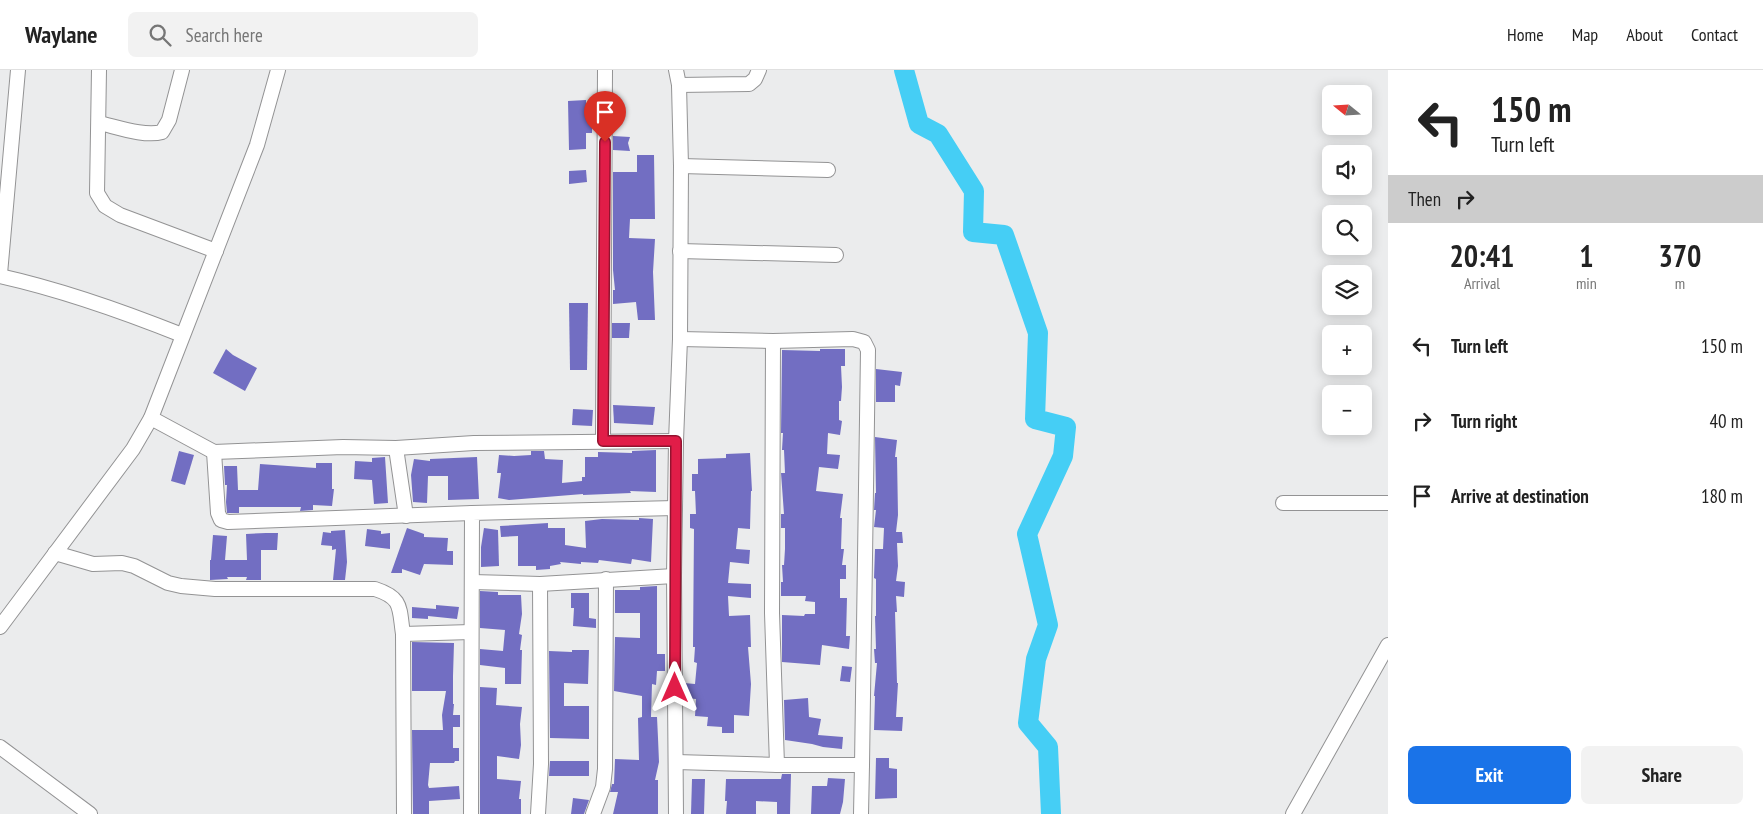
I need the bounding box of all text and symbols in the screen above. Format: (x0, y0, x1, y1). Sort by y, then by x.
search box (128, 12, 478, 57)
text: Waylane (25, 19, 98, 50)
icon: search (146, 21, 174, 49)
text: Search here (186, 23, 263, 47)
text: Home (1507, 23, 1544, 46)
text: Map (1572, 23, 1598, 46)
text: About (1626, 23, 1663, 46)
text: Contact (1691, 23, 1738, 46)
north arrow (1322, 85, 1372, 135)
map controls (1322, 85, 1372, 435)
text: 150 m (1491, 86, 1572, 132)
icon: left (1408, 90, 1473, 155)
pin (584, 91, 626, 142)
icon: arrive (591, 98, 619, 126)
text: Turn left (1491, 130, 1555, 158)
button: sound (1322, 145, 1372, 195)
icon: right (1451, 185, 1479, 213)
text: Then (1408, 187, 1441, 211)
button: search (1322, 205, 1372, 255)
text: 20:41 (1450, 236, 1514, 275)
text: 1 (1579, 236, 1594, 275)
text: 370 (1658, 236, 1701, 275)
button: layers (1322, 265, 1372, 315)
text: Arrival (1464, 273, 1500, 293)
text: min (1576, 273, 1597, 293)
text: m (1675, 273, 1685, 293)
button: + (1322, 325, 1372, 375)
icon: left (1408, 332, 1436, 360)
text: Turn left (1451, 334, 1508, 358)
text: 150 m (1701, 334, 1743, 358)
button: − (1322, 385, 1372, 435)
icon: right (1408, 407, 1436, 435)
text: Turn right (1451, 409, 1517, 433)
text: 40 m (1710, 409, 1743, 433)
icon: arrive (1408, 482, 1436, 510)
text: Arrive at destination (1451, 484, 1589, 508)
text: 180 m (1701, 484, 1743, 508)
position arrow (648, 661, 700, 713)
button: Exit (1408, 746, 1571, 804)
button: Share (1581, 746, 1743, 804)

